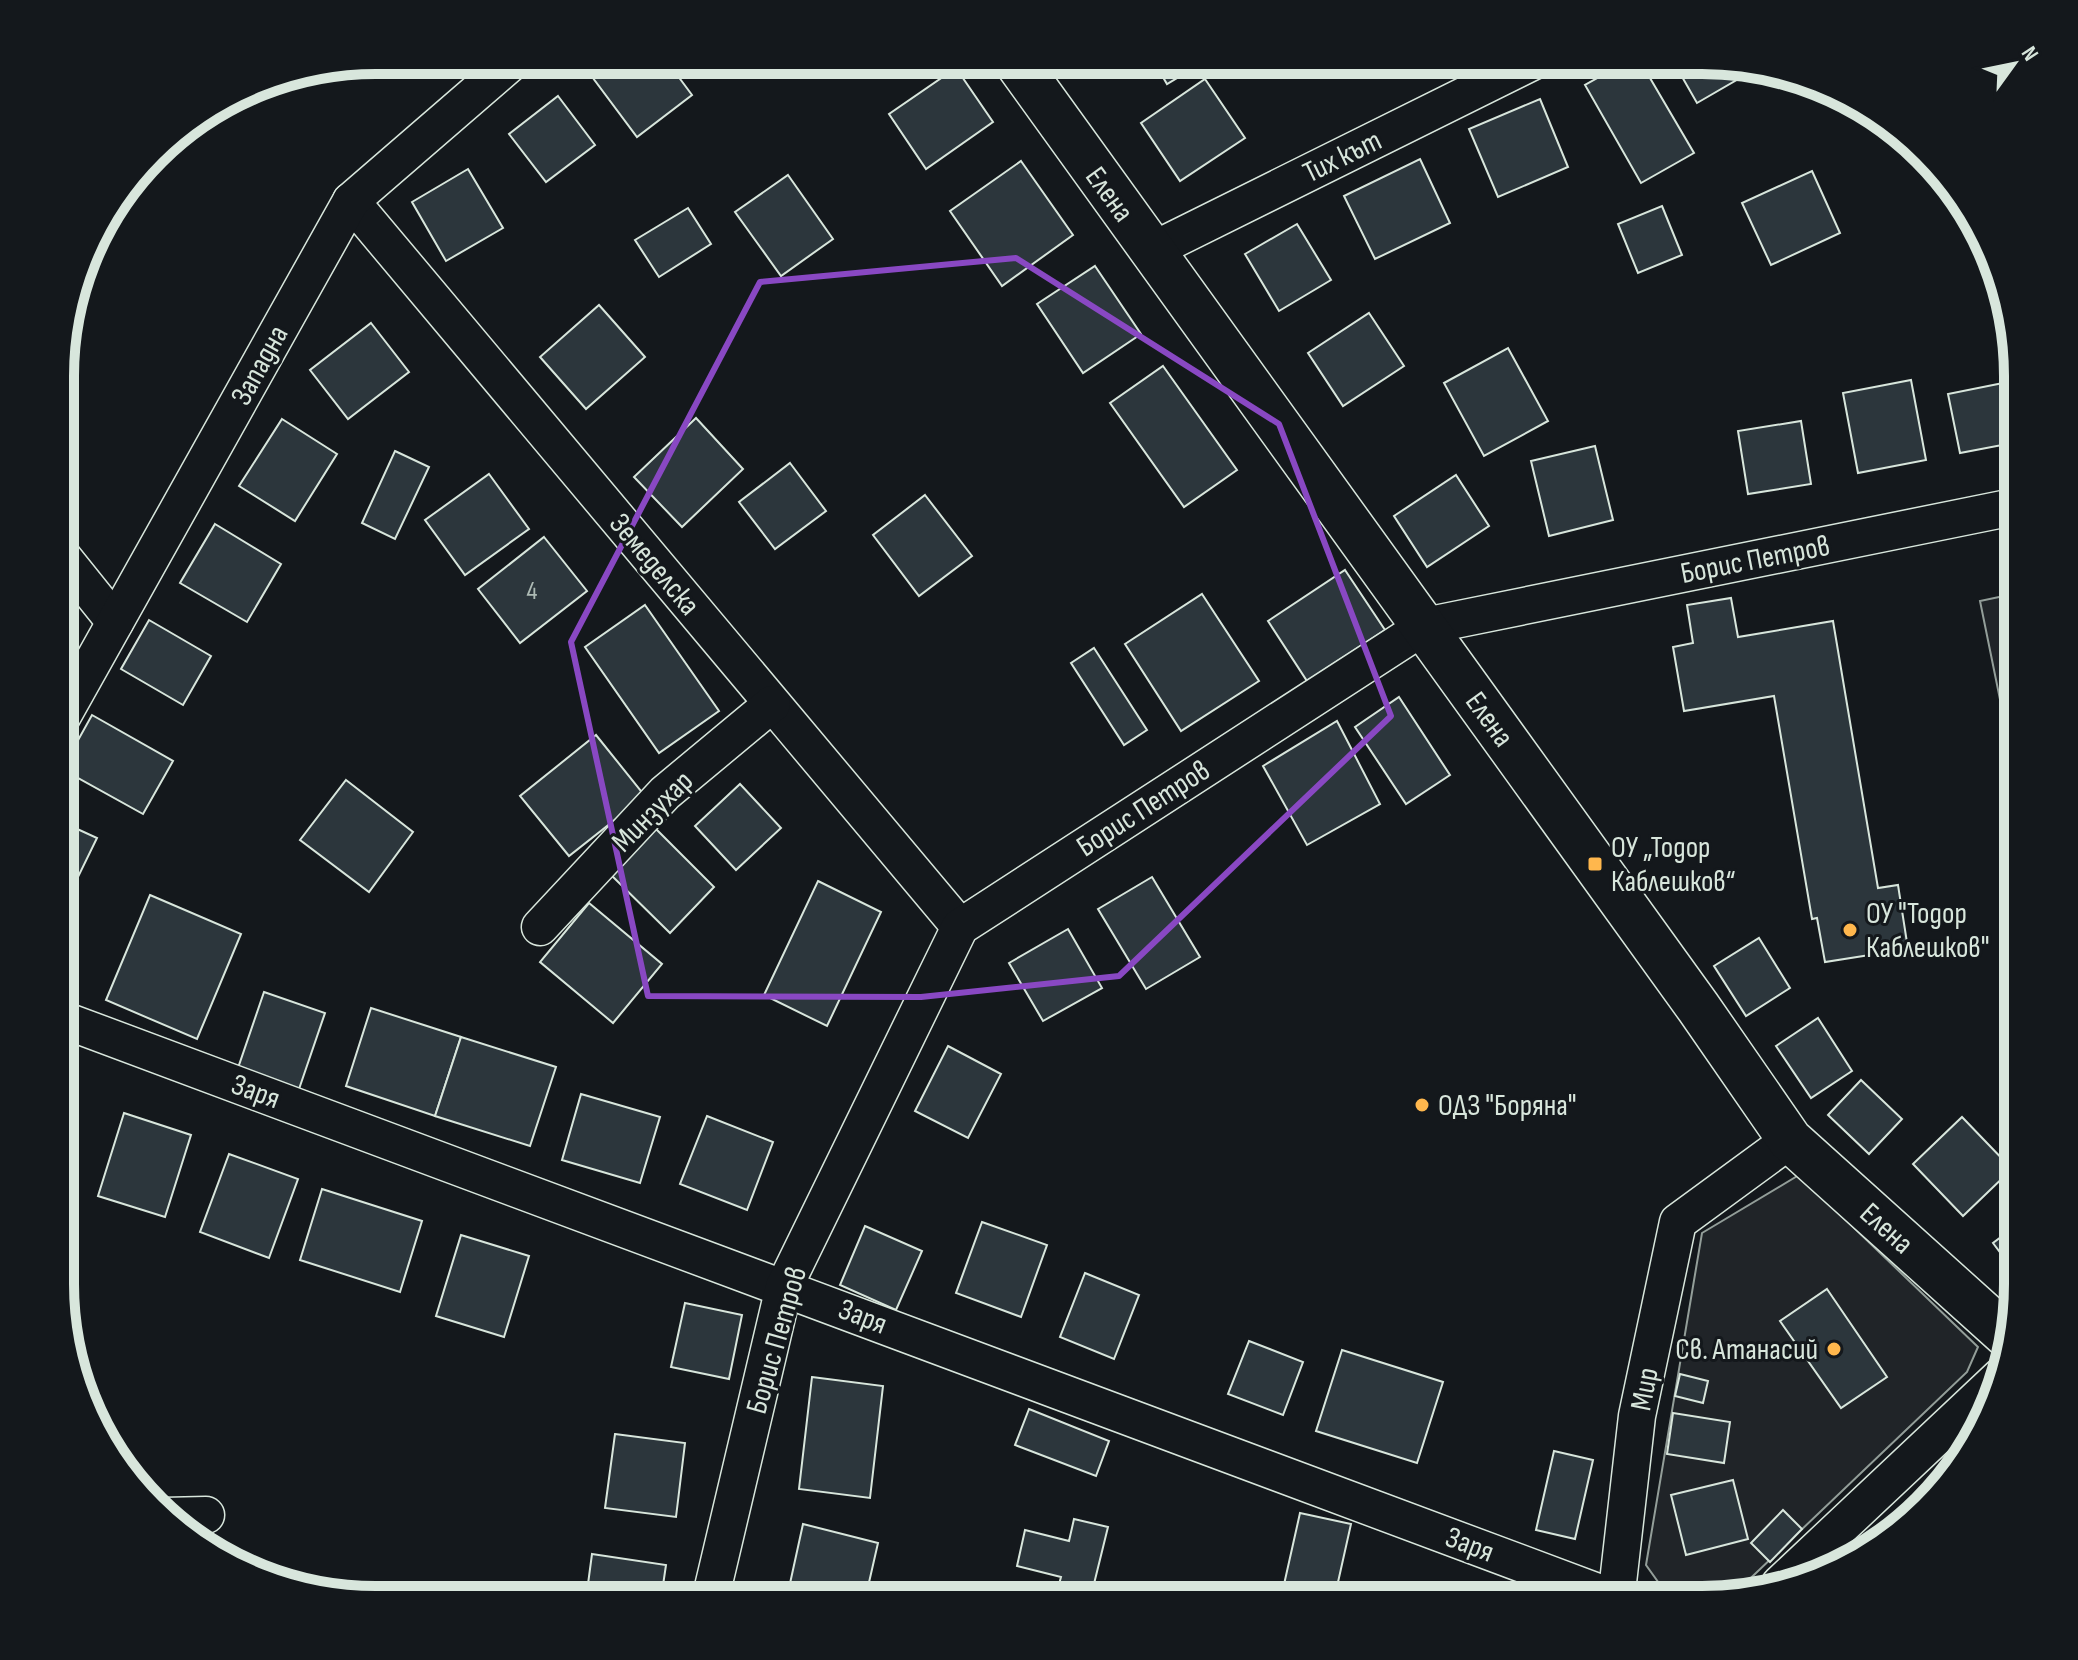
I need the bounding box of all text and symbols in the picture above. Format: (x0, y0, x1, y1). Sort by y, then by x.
north arrow (1974, 24, 2054, 104)
text: N (2015, 42, 2044, 66)
street label: Тих кът (1297, 123, 1387, 191)
street label: Елена (1077, 160, 1141, 229)
street label: Западна (223, 319, 296, 412)
street label: Земеделска (601, 506, 707, 623)
street label: Борис Петров (1678, 528, 1833, 592)
house number: 4 (527, 576, 538, 607)
street label: Елена (1457, 685, 1521, 754)
street label: Борис Петров (1070, 753, 1217, 865)
street label: Минзухар (605, 764, 701, 860)
place label: ОУ „Тодор Каблешков“ (1611, 830, 1735, 900)
marker: ОУ „Тодор Каблешков“ (1586, 855, 1604, 873)
place label: ОУ "Тодор Каблешков" (1866, 896, 1990, 966)
marker: ОУ "Тодор Каблешков" (1841, 921, 1859, 939)
street label: Заря (227, 1067, 285, 1117)
place label: ОДЗ "Боряна" (1438, 1088, 1577, 1124)
marker: ОДЗ "Боряна" (1413, 1096, 1431, 1114)
street label: Елена (1852, 1196, 1920, 1262)
street label: Борис Петров (739, 1263, 815, 1418)
street label: Заря (833, 1291, 892, 1343)
place label: Св. Атанасий (1675, 1332, 1818, 1368)
marker: Св. Атанасий (1825, 1340, 1843, 1358)
street label: Мир (1623, 1365, 1667, 1414)
street label: Заря (1440, 1519, 1499, 1571)

